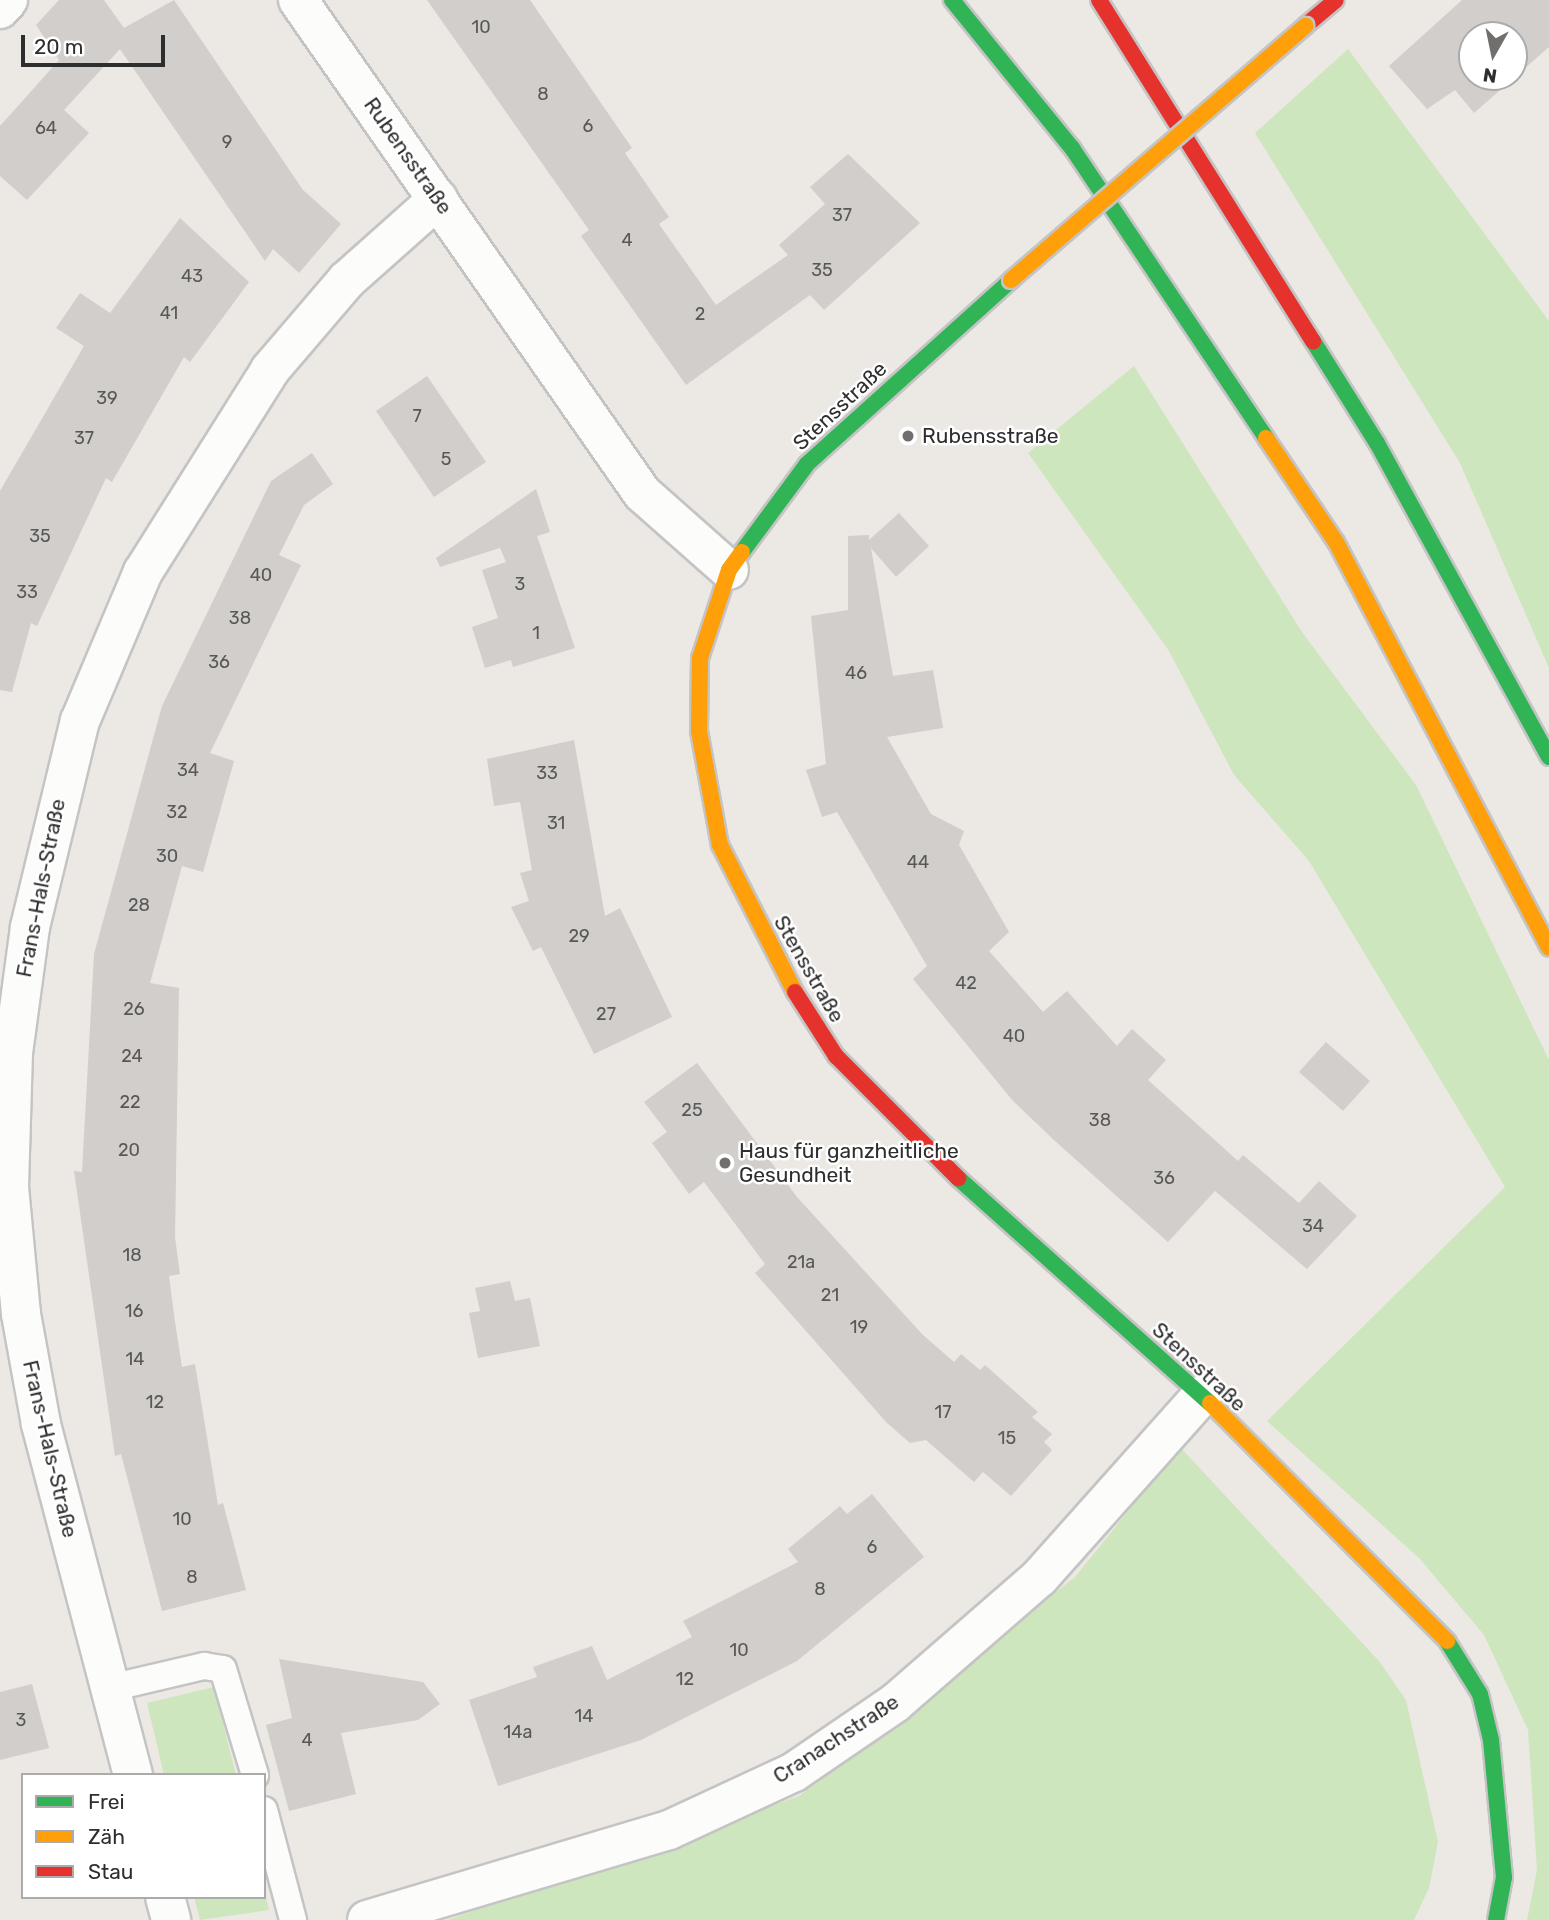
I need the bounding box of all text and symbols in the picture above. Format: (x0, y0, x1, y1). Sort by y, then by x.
house number: 10 (471, 16, 491, 38)
scale bar (24, 21, 168, 65)
north arrow (1458, 21, 1528, 91)
text: 20 m (34, 34, 83, 59)
text: N (1481, 63, 1499, 88)
house number: 8 (537, 83, 549, 105)
street label: Rubensstraße (359, 93, 457, 219)
house number: 6 (583, 115, 593, 137)
house number: 64 (35, 117, 57, 139)
house number: 9 (222, 131, 232, 153)
house number: 37 (832, 204, 852, 226)
house number: 4 (621, 229, 633, 251)
house number: 35 (811, 259, 833, 281)
house number: 43 (181, 265, 203, 287)
house number: 41 (160, 302, 178, 324)
house number: 2 (695, 303, 705, 325)
street label: Stensstraße (788, 356, 892, 456)
house number: 39 (96, 387, 118, 409)
house number: 7 (412, 405, 422, 427)
place label: Rubensstraße (922, 423, 1059, 449)
house number: 37 (74, 427, 94, 449)
marker: Rubensstraße (900, 428, 916, 444)
house number: 5 (441, 448, 451, 470)
house number: 35 (29, 525, 51, 547)
house number: 40 (250, 564, 272, 586)
house number: 3 (515, 573, 525, 595)
house number: 33 (16, 581, 38, 603)
house number: 38 (229, 607, 251, 629)
house number: 1 (532, 622, 540, 644)
house number: 36 (208, 651, 230, 673)
house number: 46 (845, 662, 867, 684)
house number: 34 (177, 759, 199, 781)
house number: 33 (536, 762, 558, 784)
street label: Frans-Hals-Straße (11, 797, 71, 979)
house number: 32 (166, 801, 188, 823)
house number: 31 (547, 812, 565, 834)
house number: 30 (156, 845, 178, 867)
house number: 44 (907, 851, 929, 873)
house number: 28 (128, 894, 150, 916)
street label: Stensstraße (768, 911, 850, 1027)
house number: 29 (568, 925, 590, 947)
house number: 42 (955, 972, 977, 994)
house number: 26 (123, 998, 145, 1020)
house number: 27 (596, 1003, 616, 1025)
house number: 40 (1003, 1025, 1025, 1047)
house number: 24 (121, 1045, 143, 1067)
house number: 22 (119, 1091, 141, 1113)
house number: 25 (681, 1099, 703, 1121)
house number: 38 (1089, 1109, 1111, 1131)
place label: Haus für ganzheitliche Gesundheit (739, 1138, 960, 1188)
house number: 20 (118, 1139, 140, 1161)
marker: Haus für ganzheitliche Gesundheit (717, 1155, 733, 1171)
house number: 36 (1153, 1167, 1175, 1189)
house number: 34 (1302, 1215, 1324, 1237)
house number: 18 (122, 1244, 142, 1266)
house number: 21a (787, 1251, 815, 1273)
house number: 21 (821, 1284, 839, 1306)
house number: 16 (125, 1300, 143, 1322)
house number: 19 (850, 1316, 868, 1338)
street label: Stensstraße (1147, 1317, 1251, 1417)
house number: 14 (126, 1348, 144, 1370)
street label: Frans-Hals-Straße (17, 1358, 83, 1540)
house number: 12 (146, 1391, 164, 1413)
house number: 17 (935, 1401, 951, 1423)
house number: 15 (998, 1427, 1016, 1449)
house number: 10 (172, 1508, 192, 1530)
house number: 6 (867, 1536, 877, 1558)
house number: 8 (186, 1566, 198, 1588)
house number: 8 (814, 1578, 826, 1600)
house number: 10 (729, 1639, 749, 1661)
house number: 12 (676, 1668, 694, 1690)
street label: Cranachstraße (769, 1689, 903, 1789)
house number: 14 (575, 1705, 593, 1727)
house number: 3 (16, 1709, 26, 1731)
house number: 14a (504, 1721, 532, 1743)
house number: 4 (301, 1729, 313, 1751)
legend (21, 1773, 266, 1899)
text: Frei (88, 1789, 125, 1814)
text: Zäh (88, 1824, 125, 1849)
text: Stau (88, 1859, 134, 1884)

